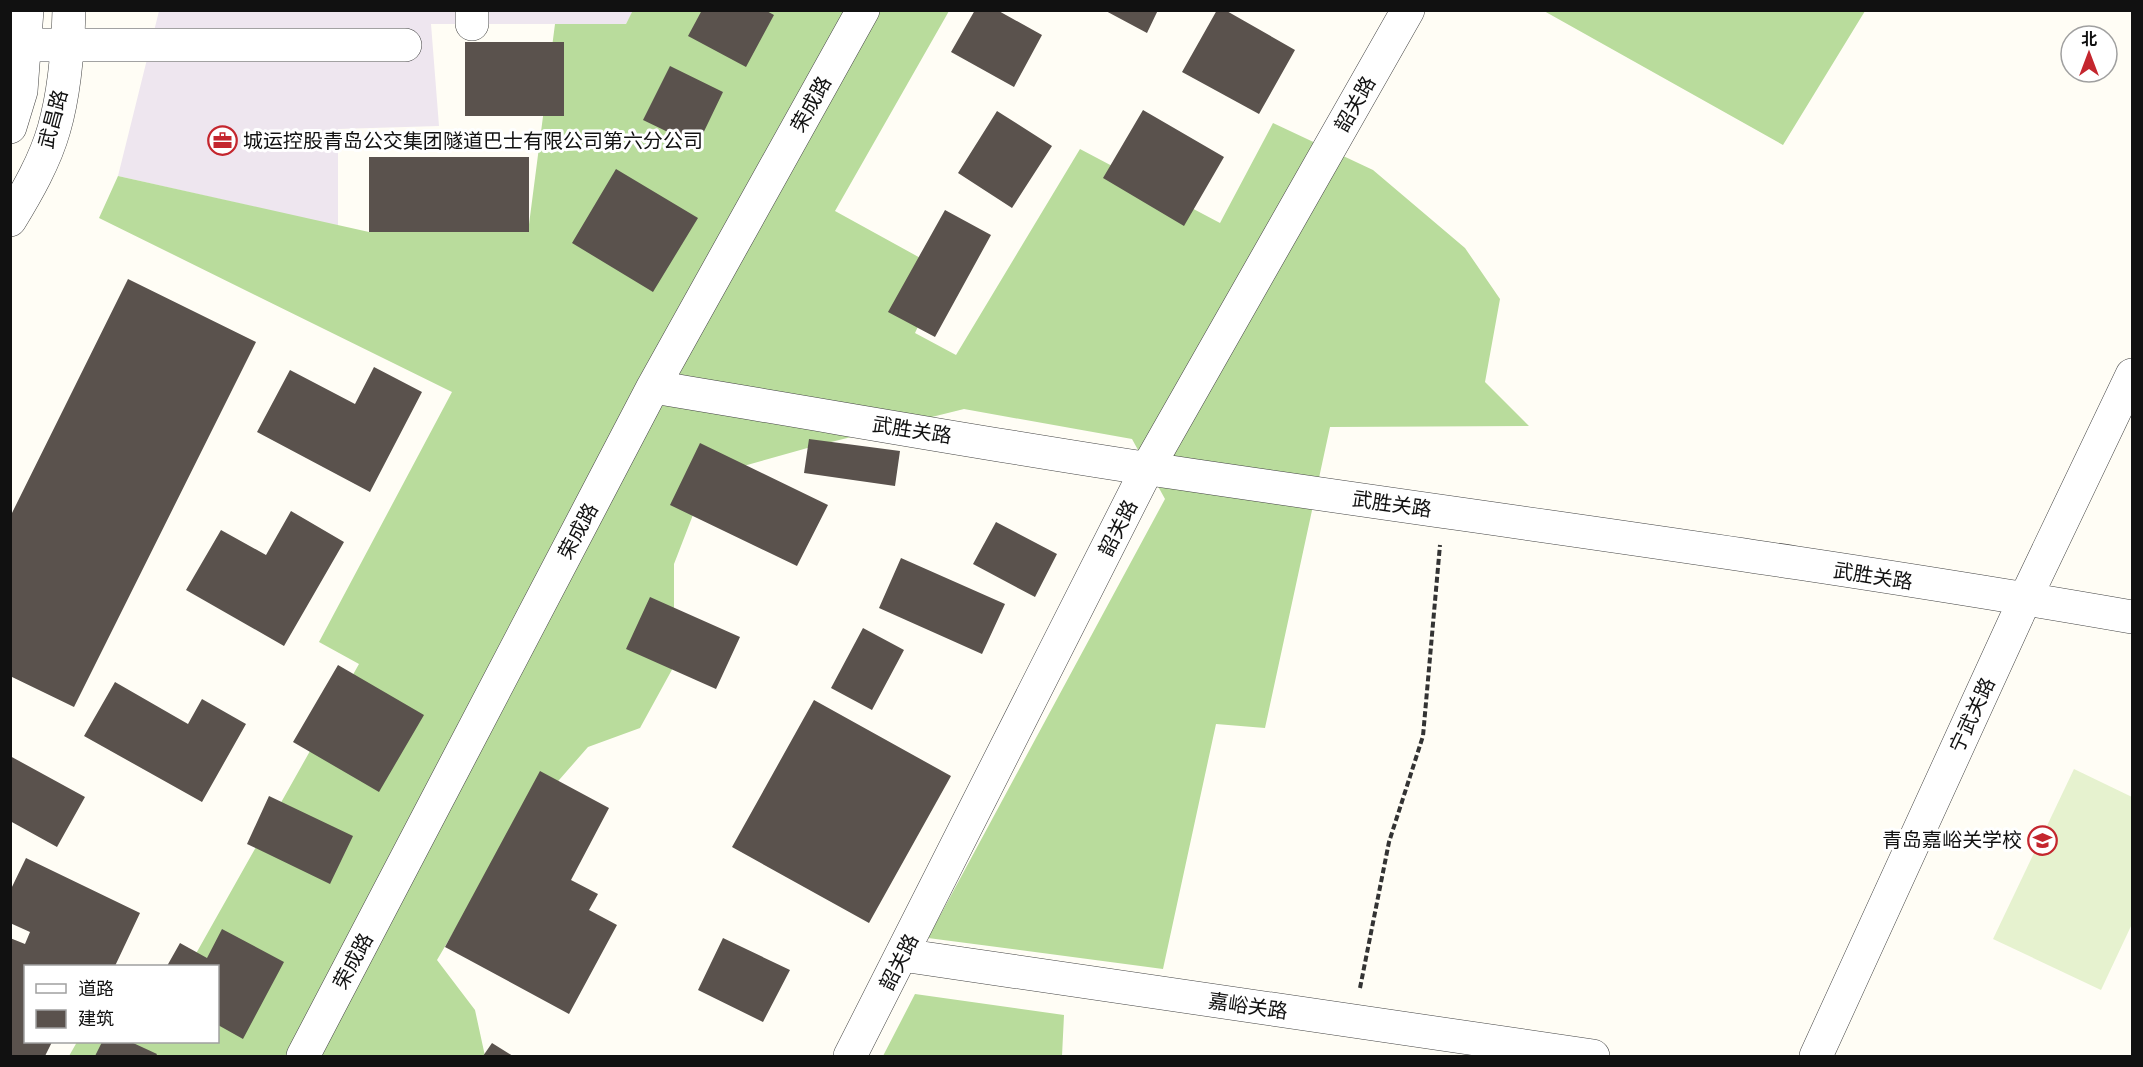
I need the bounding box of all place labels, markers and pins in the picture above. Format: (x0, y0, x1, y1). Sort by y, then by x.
office icon: 城运控股青岛公交集团隧道巴士有限公司第六分公司 (206, 125, 238, 157)
place label: 城运控股青岛公交集团隧道巴士有限公司第六分公司 (243, 127, 703, 155)
school or university icon: 青岛嘉峪关学校 (2027, 824, 2059, 856)
place label: 青岛嘉峪关学校 (1882, 826, 2022, 854)

